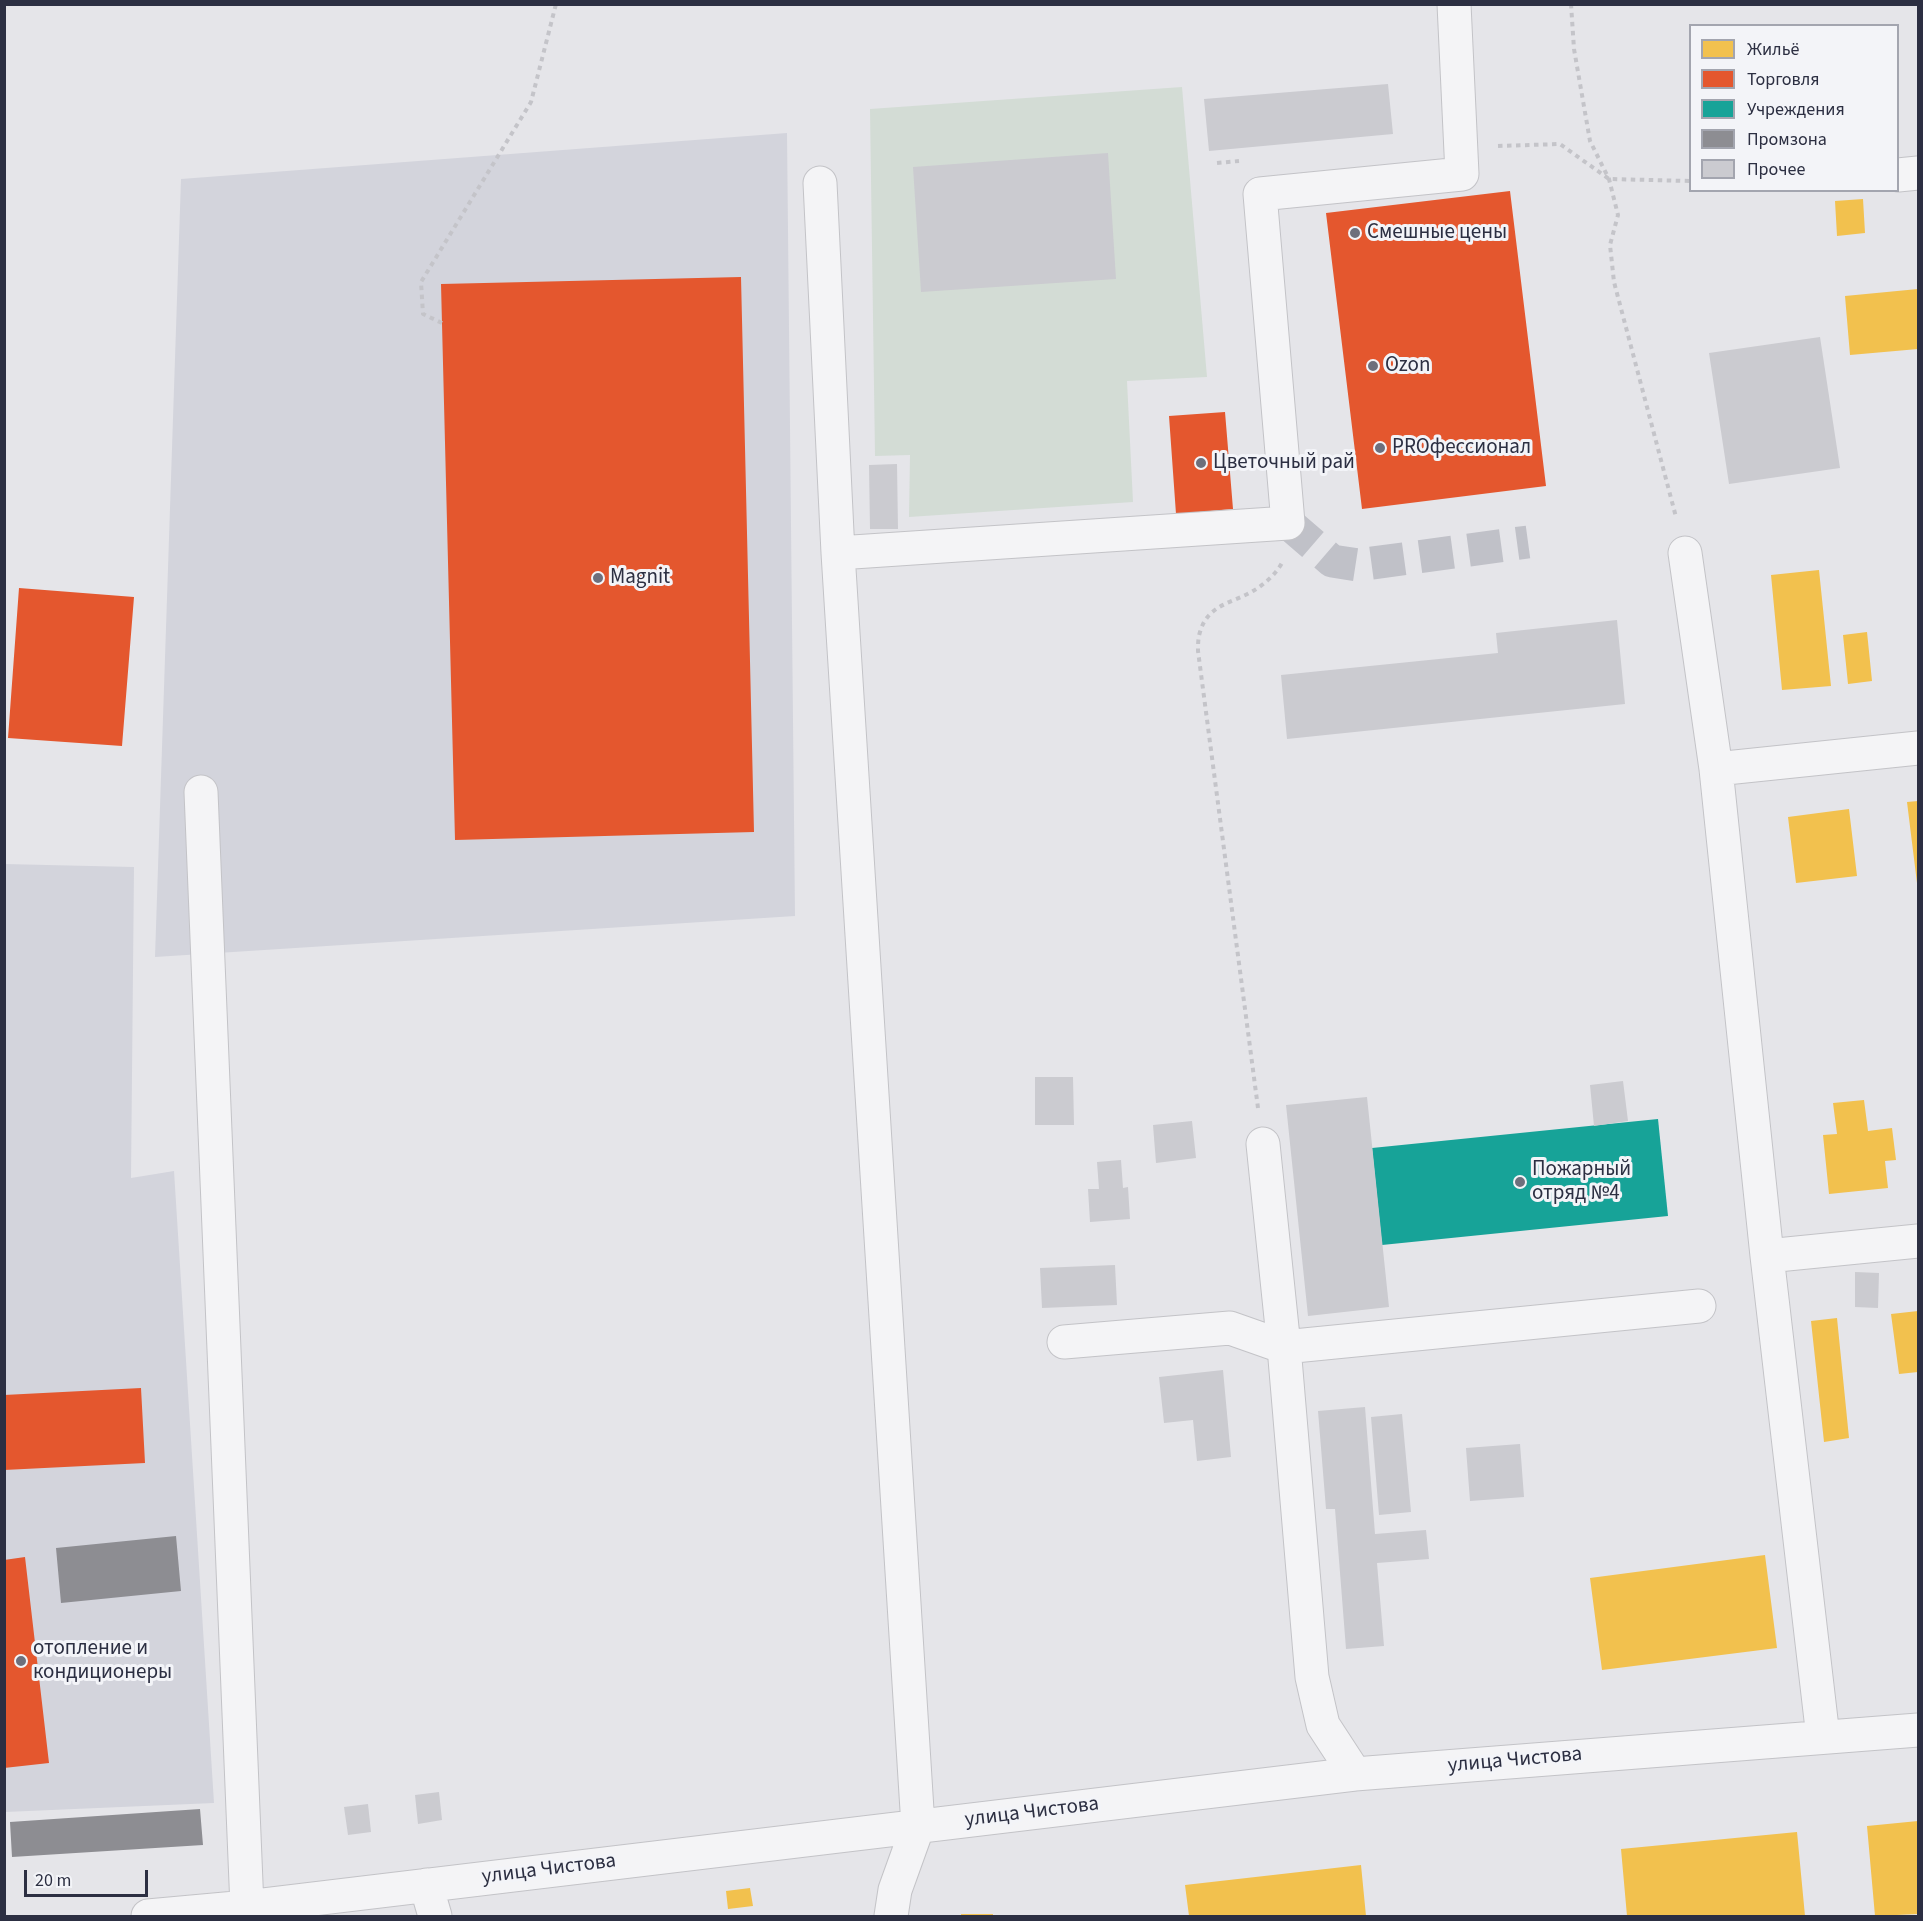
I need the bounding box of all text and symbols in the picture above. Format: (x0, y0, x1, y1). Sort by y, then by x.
legend (1689, 24, 1899, 192)
text: Жильё (1747, 37, 1799, 62)
text: Торговля (1747, 67, 1820, 92)
text: Учреждения (1747, 97, 1845, 122)
text: Промзона (1747, 127, 1827, 152)
text: Прочее (1747, 157, 1805, 182)
place label: Смешные цены (1367, 220, 1507, 246)
marker: Смешные цены (1348, 226, 1362, 240)
place label: Ozon (1385, 353, 1430, 379)
marker: Ozon (1366, 359, 1380, 373)
place label: PROфессионал (1392, 435, 1531, 461)
marker: PROфессионал (1373, 441, 1387, 455)
place label: Цветочный рай (1213, 450, 1355, 476)
marker: Цветочный рай (1194, 456, 1208, 470)
place label: Magnit (610, 565, 670, 591)
marker: Magnit (591, 571, 605, 585)
place label: Пожарный отряд №4 (1532, 1157, 1631, 1207)
marker: Пожарный отряд №4 (1513, 1175, 1527, 1189)
place label: отопление и кондиционеры (33, 1636, 172, 1686)
marker: отопление и кондиционеры (14, 1654, 28, 1668)
street label: улица Чистова (1447, 1743, 1583, 1779)
street label: улица Чистова (963, 1792, 1101, 1834)
street label: улица Чистова (480, 1849, 618, 1891)
scale bar (27, 1858, 152, 1896)
text: 20 m (35, 1868, 71, 1893)

